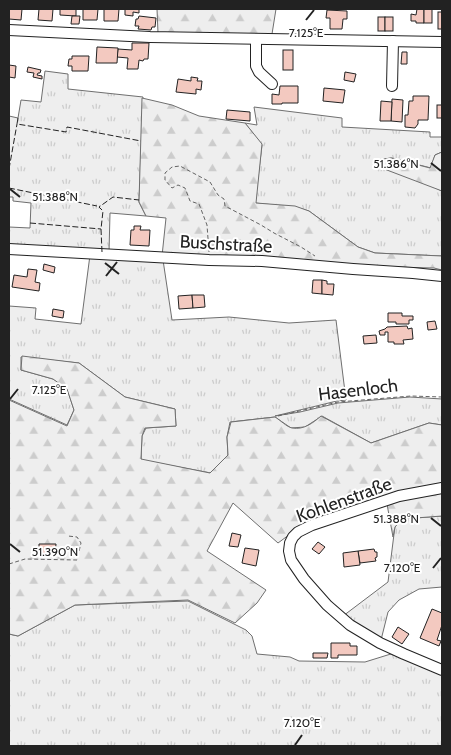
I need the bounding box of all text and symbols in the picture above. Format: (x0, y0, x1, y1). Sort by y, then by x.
text: 7.125°E (289, 25, 324, 40)
text: 51.386°N (373, 156, 419, 171)
text: 51.388°N (32, 189, 78, 204)
street label: Buschstraße (179, 231, 273, 257)
street label: Hasenloch (317, 374, 399, 406)
text: 7.125°E (32, 382, 67, 397)
street label: Kohlenstraße (293, 473, 395, 527)
text: 51.388°N (373, 511, 419, 526)
text: 51.390°N (32, 544, 78, 559)
text: 7.120°E (384, 560, 421, 575)
text: 7.120°E (284, 715, 321, 730)

